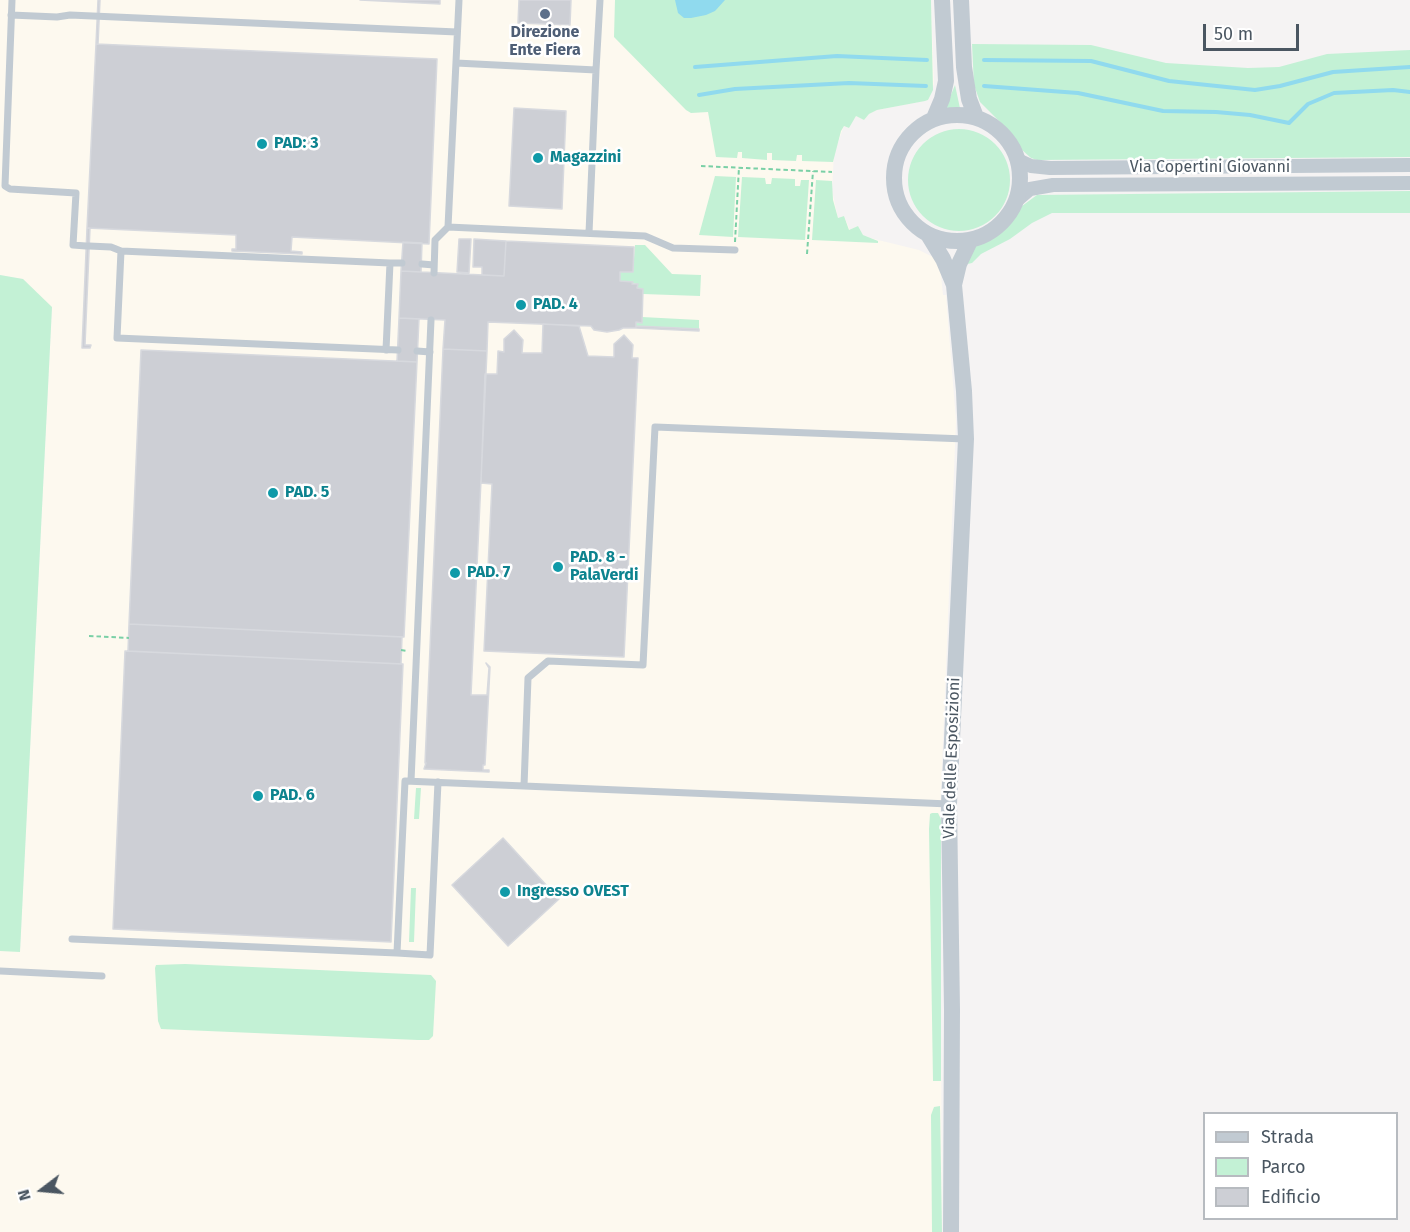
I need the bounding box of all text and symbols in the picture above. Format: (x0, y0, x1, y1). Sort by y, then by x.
marker: Direzione Ente Fiera (538, 7, 552, 21)
scale bar (1206, 12, 1302, 50)
place label: Direzione Ente Fiera (509, 23, 581, 61)
text: 50 m (1214, 23, 1253, 45)
place label: PAD: 3 (274, 134, 318, 154)
marker: PAD: 3 (255, 137, 269, 151)
place label: Magazzini (550, 148, 621, 168)
marker: Magazzini (531, 151, 545, 165)
street label: Via Copertini Giovanni (1130, 158, 1290, 178)
place label: PAD. 4 (533, 295, 578, 315)
marker: PAD. 4 (514, 298, 528, 312)
place label: PAD. 5 (285, 483, 329, 503)
marker: PAD. 5 (266, 486, 280, 500)
place label: PAD. 8 - PalaVerdi (570, 548, 638, 586)
marker: PAD. 8 - PalaVerdi (551, 560, 565, 574)
place label: PAD. 7 (467, 563, 510, 583)
marker: PAD. 7 (448, 566, 462, 580)
street label: Viale delle Esposizioni (940, 677, 964, 839)
place label: PAD. 6 (270, 786, 315, 806)
marker: PAD. 6 (251, 789, 265, 803)
place label: Ingresso OVEST (517, 882, 629, 902)
marker: Ingresso OVEST (498, 885, 512, 899)
legend (1203, 1112, 1398, 1220)
text: Strada (1261, 1126, 1314, 1148)
text: Parco (1261, 1156, 1305, 1178)
north arrow (12, 1160, 72, 1220)
text: Edificio (1261, 1186, 1321, 1208)
text: N (14, 1187, 35, 1203)

